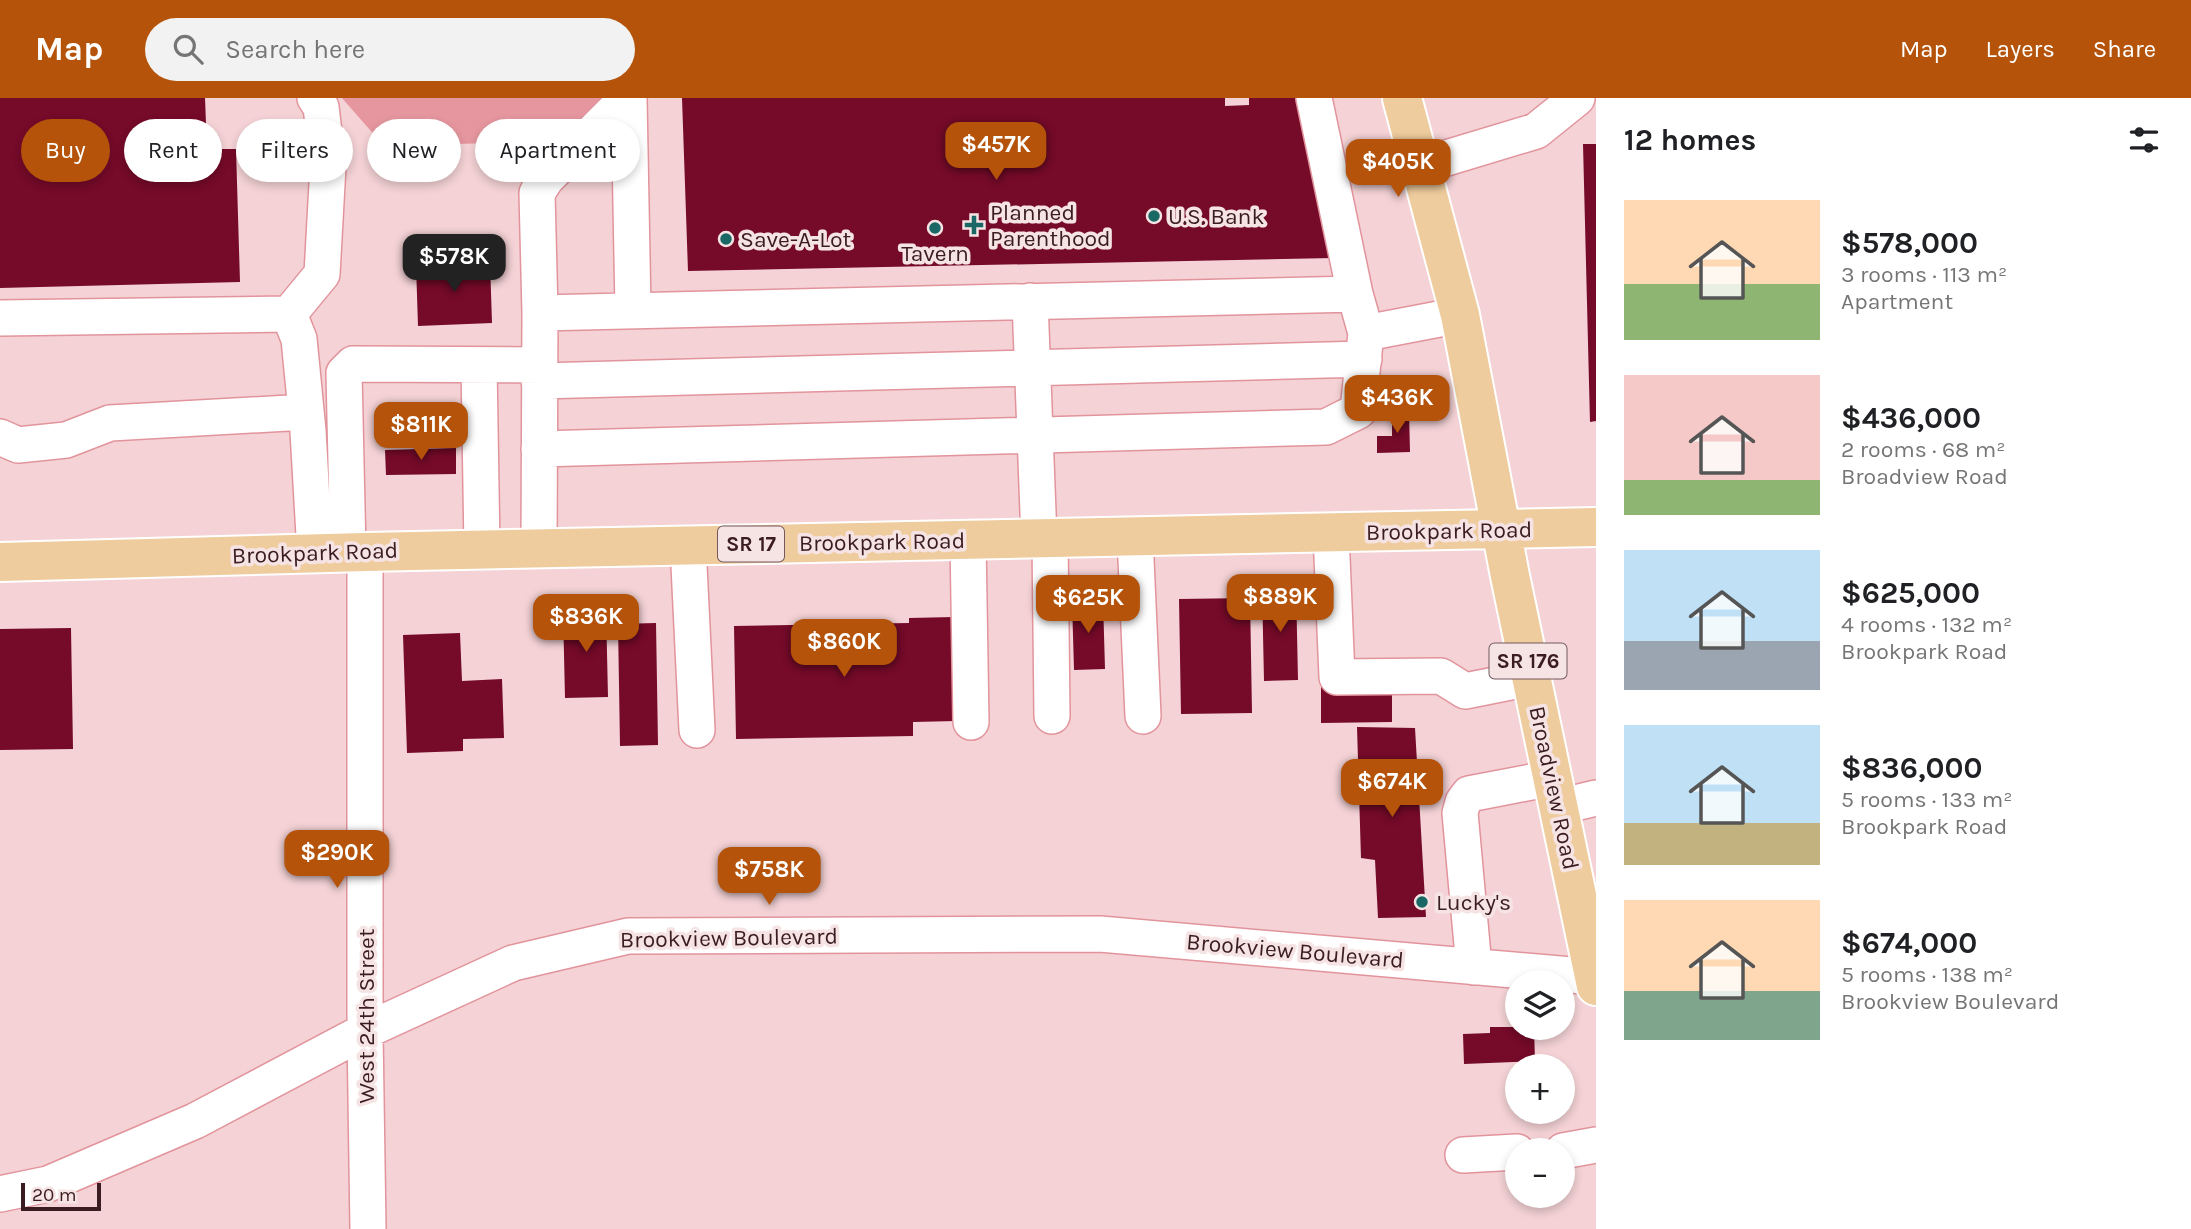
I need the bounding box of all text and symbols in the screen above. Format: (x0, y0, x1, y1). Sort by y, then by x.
search box (145, 18, 635, 81)
text: Map (35, 30, 103, 68)
icon: search (169, 30, 207, 68)
text: Search here (225, 34, 365, 65)
text: Map (1900, 35, 1948, 63)
text: Layers (1986, 35, 2055, 63)
text: Share (2093, 35, 2156, 63)
chip: Buy (21, 119, 110, 182)
chip: Rent (124, 119, 222, 182)
chip: Filters (236, 119, 353, 182)
chip: New (367, 119, 461, 182)
chip: Apartment (475, 119, 640, 182)
icon: filters (2125, 121, 2163, 159)
pin: $457K (947, 122, 1045, 182)
text: 12 homes (1624, 122, 1756, 158)
text: $457K (961, 131, 1031, 158)
pin: $405K (1349, 140, 1447, 199)
text: $405K (1362, 148, 1434, 175)
place label: Planned Parenthood (990, 199, 1111, 252)
place label: U.S. Bank (1168, 203, 1264, 230)
marker: U.S. Bank (1146, 208, 1162, 224)
marker: Planned Parenthood (964, 215, 984, 235)
marker: Tavern (927, 220, 943, 236)
text: $578,000 (1841, 225, 1978, 261)
place label: Save-A-Lot (740, 226, 851, 253)
icon: home (1680, 228, 1764, 312)
marker: Save-A-Lot (718, 231, 734, 247)
pin: $578K (405, 234, 503, 294)
place label: Tavern (901, 240, 969, 267)
text: $578K (419, 243, 489, 270)
text: 3 rooms · 113 m² (1841, 261, 2007, 288)
text: Apartment (1841, 288, 1953, 315)
pin: $436K (1348, 376, 1446, 435)
text: $436K (1361, 384, 1433, 411)
text: $436,000 (1841, 400, 1981, 436)
pin: $811K (372, 402, 470, 462)
icon: home (1680, 403, 1764, 487)
text: $811K (390, 411, 452, 438)
text: 2 rooms · 68 m² (1841, 436, 2005, 463)
text: Broadview Road (1841, 463, 2008, 490)
street label: Brookpark Road (1366, 516, 1532, 546)
road number: SR 17 (718, 526, 784, 562)
street label: Brookpark Road (799, 527, 965, 557)
street label: Brookpark Road (231, 537, 399, 569)
pin: $889K (1231, 574, 1329, 634)
pin: $625K (1039, 575, 1137, 635)
text: $625,000 (1841, 575, 1980, 611)
icon: home (1680, 578, 1764, 662)
text: $889K (1243, 583, 1317, 610)
text: $625K (1052, 584, 1124, 611)
pin: $836K (537, 594, 635, 654)
text: $836K (549, 603, 623, 630)
text: 4 rooms · 132 m² (1841, 611, 2012, 638)
pin: $860K (795, 620, 893, 679)
text: $860K (807, 628, 881, 655)
text: Brookpark Road (1841, 638, 2008, 665)
road number: SR 176 (1490, 644, 1566, 678)
street label: Broadview Road (1523, 704, 1585, 872)
text: $836,000 (1841, 750, 1982, 786)
icon: home (1680, 753, 1764, 837)
pin: $674K (1343, 760, 1441, 819)
text: $674K (1357, 768, 1427, 795)
text: 5 rooms · 133 m² (1841, 786, 2013, 813)
text: Brookpark Road (1841, 813, 2008, 840)
pin: $290K (288, 830, 386, 890)
text: $290K (300, 839, 374, 866)
pin: $758K (720, 848, 818, 907)
text: $758K (734, 856, 804, 883)
place label: Lucky's (1436, 889, 1511, 916)
marker: Lucky's (1414, 894, 1430, 910)
street label: Brookview Boulevard (620, 923, 838, 953)
text: $674,000 (1841, 925, 1977, 961)
street label: West 24th Street (353, 928, 380, 1104)
street label: Brookview Boulevard (1185, 928, 1405, 974)
icon: home (1680, 928, 1764, 1012)
text: 5 rooms · 138 m² (1841, 961, 2013, 988)
map controls (1505, 970, 1575, 1208)
button: layers (1505, 970, 1575, 1040)
text: Brookview Boulevard (1841, 988, 2059, 1015)
button: + (1505, 1054, 1575, 1124)
button: − (1505, 1138, 1575, 1208)
scale bar (21, 1180, 102, 1212)
text: 20 m (32, 1184, 77, 1206)

